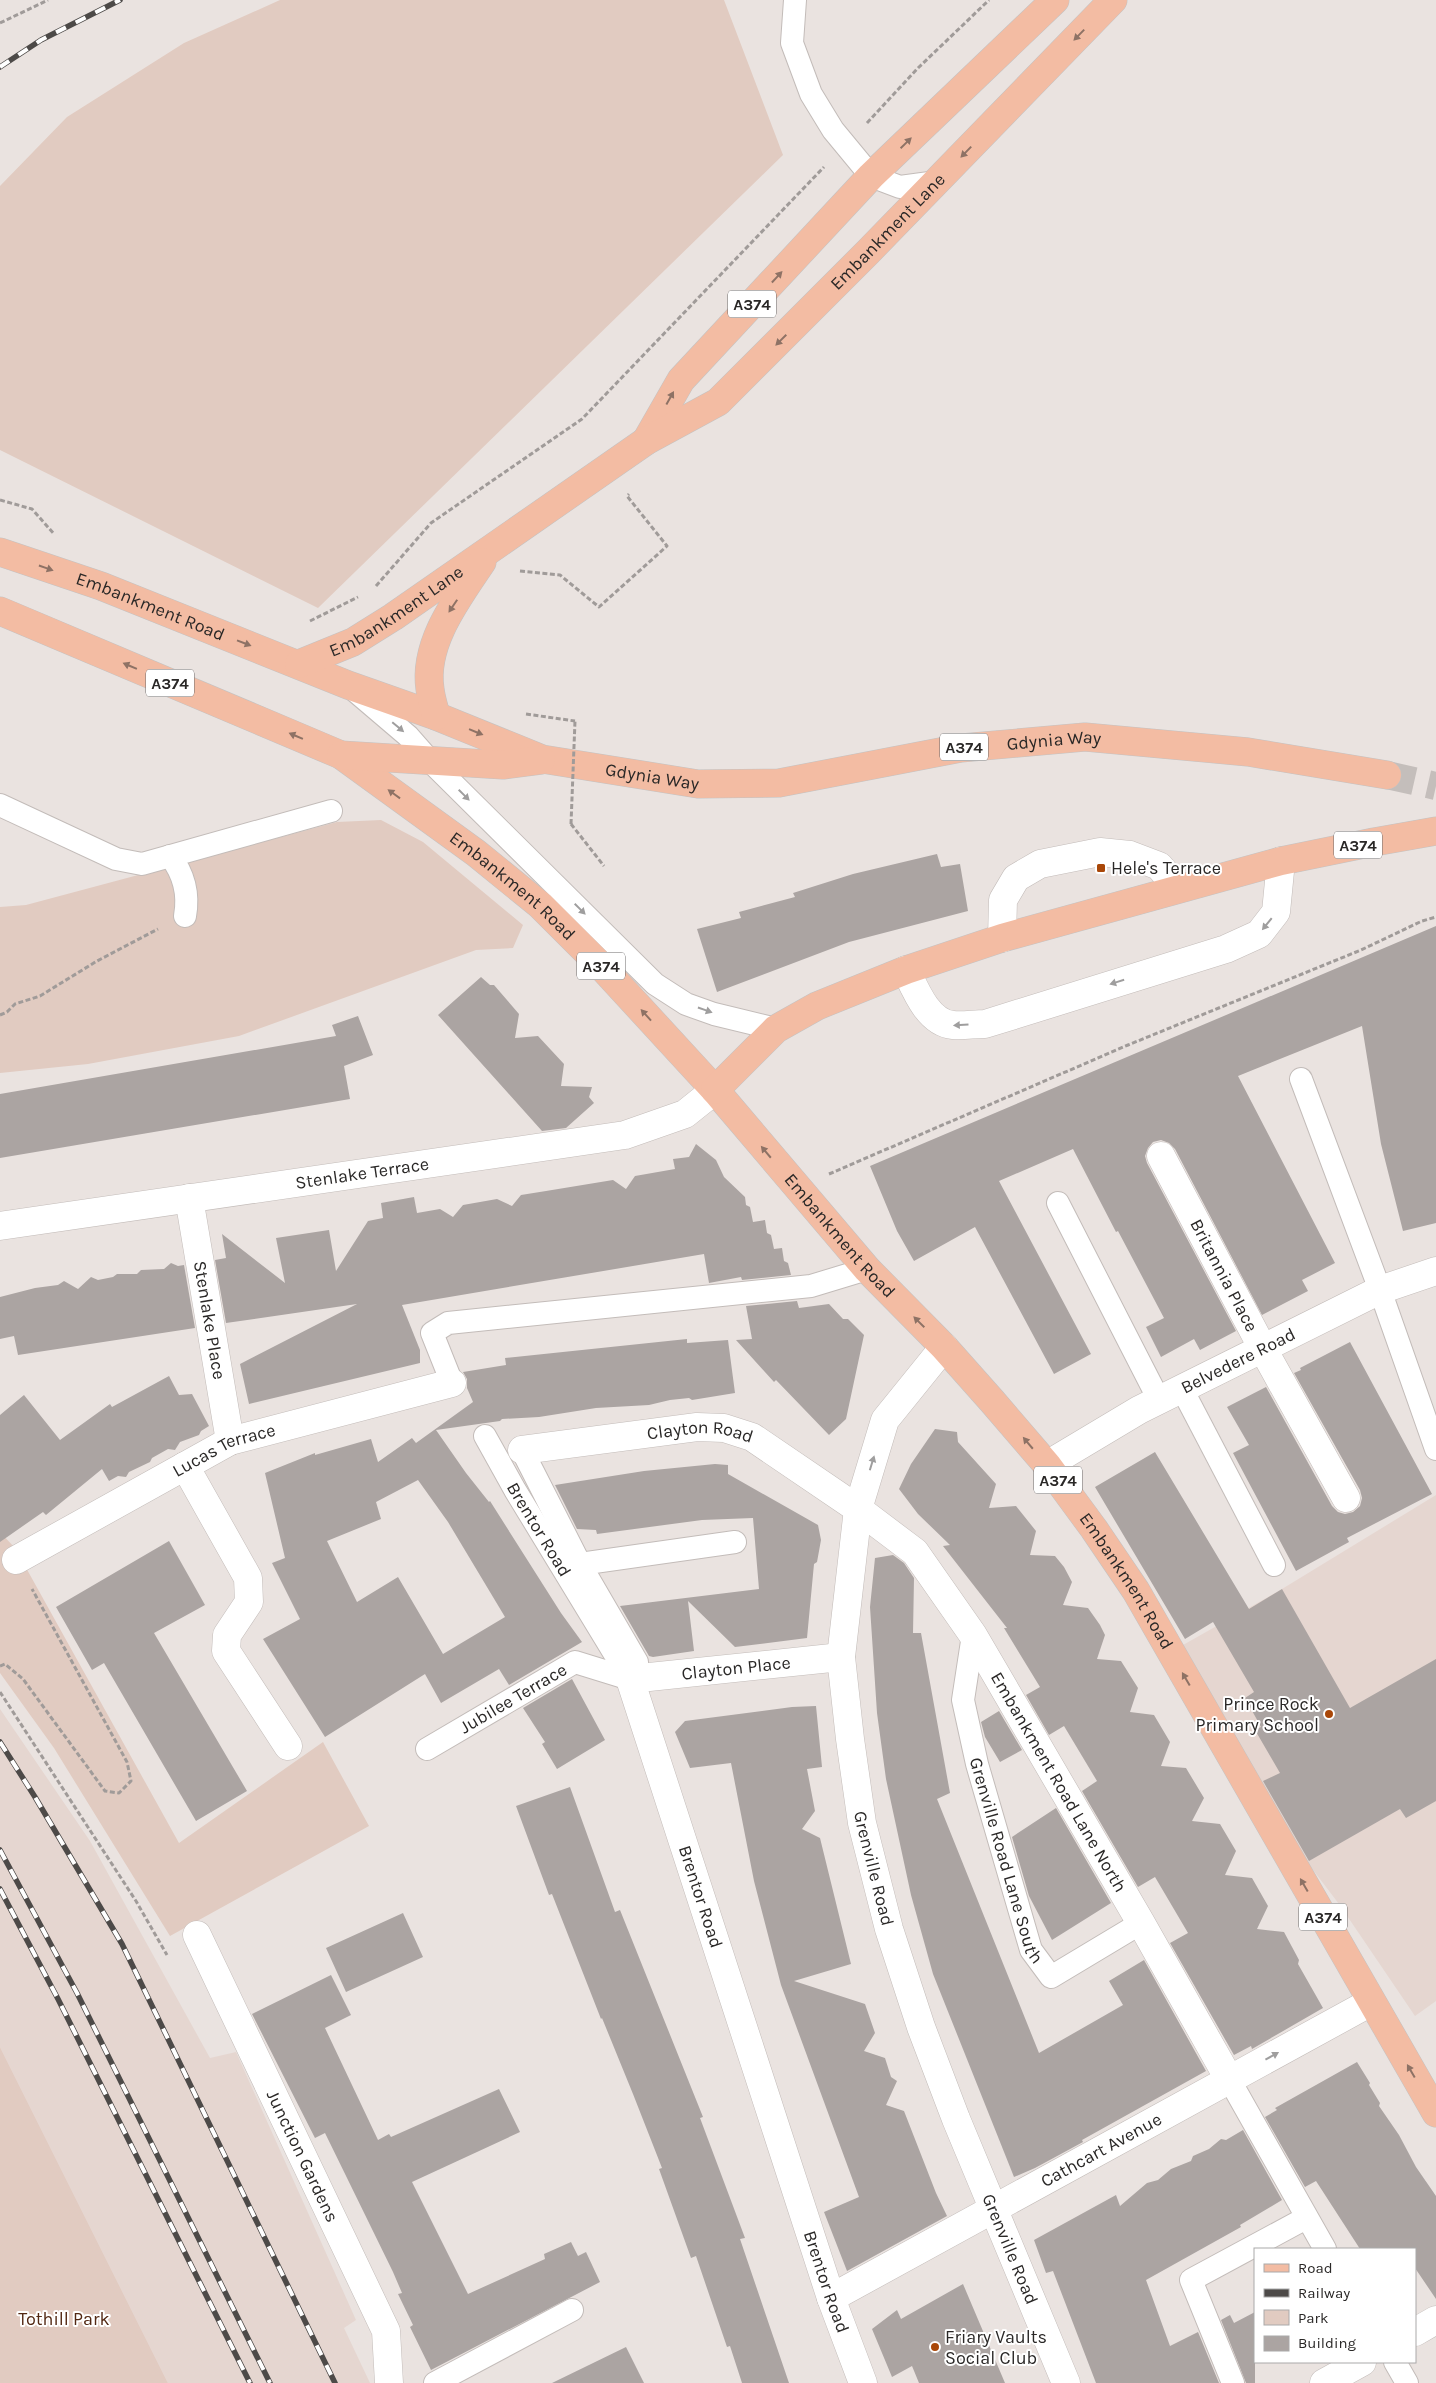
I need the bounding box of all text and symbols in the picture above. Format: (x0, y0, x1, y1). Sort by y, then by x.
one-way arrow (1073, 29, 1085, 41)
one-way arrow (900, 137, 912, 149)
one-way arrow (960, 146, 972, 158)
street label: Embankment Lane (825, 168, 950, 295)
one-way arrow (771, 271, 783, 283)
road number: A374 (728, 290, 776, 318)
one-way arrow (775, 334, 787, 346)
one-way arrow (666, 392, 675, 405)
street label: Embankment Lane (326, 561, 467, 662)
one-way arrow (39, 564, 54, 572)
street label: Embankment Road (73, 567, 228, 645)
one-way arrow (448, 599, 458, 612)
one-way arrow (237, 639, 252, 647)
one-way arrow (123, 661, 137, 669)
road number: A374 (146, 670, 194, 696)
one-way arrow (392, 722, 405, 733)
street label: Gdynia Way (1006, 726, 1103, 755)
one-way arrow (468, 729, 483, 736)
one-way arrow (289, 731, 303, 739)
road number: A374 (940, 734, 988, 760)
street label: Gdynia Way (604, 758, 701, 795)
one-way arrow (388, 789, 401, 799)
one-way arrow (458, 789, 470, 801)
street label: Embankment Road (445, 826, 580, 945)
road number: A374 (1334, 832, 1382, 858)
place label: Hele's Terrace (1111, 857, 1221, 879)
marker: Hele's Terrace (1095, 862, 1107, 874)
one-way arrow (574, 903, 586, 915)
one-way arrow (1261, 917, 1272, 930)
road number: A374 (577, 952, 625, 979)
one-way arrow (1109, 979, 1124, 987)
one-way arrow (697, 1007, 712, 1015)
one-way arrow (640, 1010, 652, 1022)
one-way arrow (953, 1021, 969, 1029)
one-way arrow (761, 1146, 772, 1159)
street label: Stenlake Terrace (294, 1153, 430, 1194)
street label: Embankment Road (780, 1169, 900, 1302)
street label: Britannia Place (1185, 1215, 1263, 1336)
street label: Stenlake Place (189, 1259, 230, 1381)
one-way arrow (913, 1316, 925, 1328)
street label: Belvedere Road (1177, 1323, 1299, 1398)
street label: Clayton Road (646, 1416, 756, 1448)
street label: Lucas Terrace (169, 1419, 278, 1482)
one-way arrow (1022, 1437, 1034, 1449)
one-way arrow (868, 1455, 876, 1470)
road number: A374 (1034, 1466, 1082, 1494)
street label: Brentor Road (502, 1478, 576, 1581)
street label: Embankment Road (1075, 1508, 1178, 1653)
street label: Clayton Place (680, 1651, 792, 1685)
street label: Jubilee Terrace (456, 1658, 571, 1738)
street label: Embankment Road Lane North (986, 1668, 1132, 1896)
one-way arrow (1182, 1673, 1191, 1686)
place label: Prince Rock Primary School (1196, 1693, 1319, 1736)
marker: Prince Rock Primary School (1323, 1708, 1335, 1720)
street label: Grenville Road Lane South (965, 1755, 1048, 1968)
street label: Grenville Road (849, 1810, 899, 1928)
street label: Brentor Road (674, 1843, 728, 1951)
one-way arrow (1300, 1877, 1308, 1892)
road number: A374 (1299, 1904, 1347, 1930)
one-way arrow (1265, 2052, 1280, 2060)
one-way arrow (1407, 2064, 1416, 2077)
street label: Junction Gardens (262, 2086, 343, 2226)
street label: Cathcart Avenue (1037, 2108, 1165, 2192)
street label: Grenville Road (977, 2190, 1043, 2308)
street label: Brentor Road (799, 2228, 854, 2336)
legend (1254, 2248, 1416, 2363)
text: Road (1298, 2259, 1333, 2277)
text: Railway (1298, 2284, 1350, 2302)
park label: Tothill Park (18, 2308, 110, 2330)
text: Park (1298, 2309, 1328, 2327)
place label: Friary Vaults Social Club (945, 2326, 1047, 2369)
text: Building (1298, 2334, 1356, 2352)
marker: Friary Vaults Social Club (929, 2341, 941, 2353)

